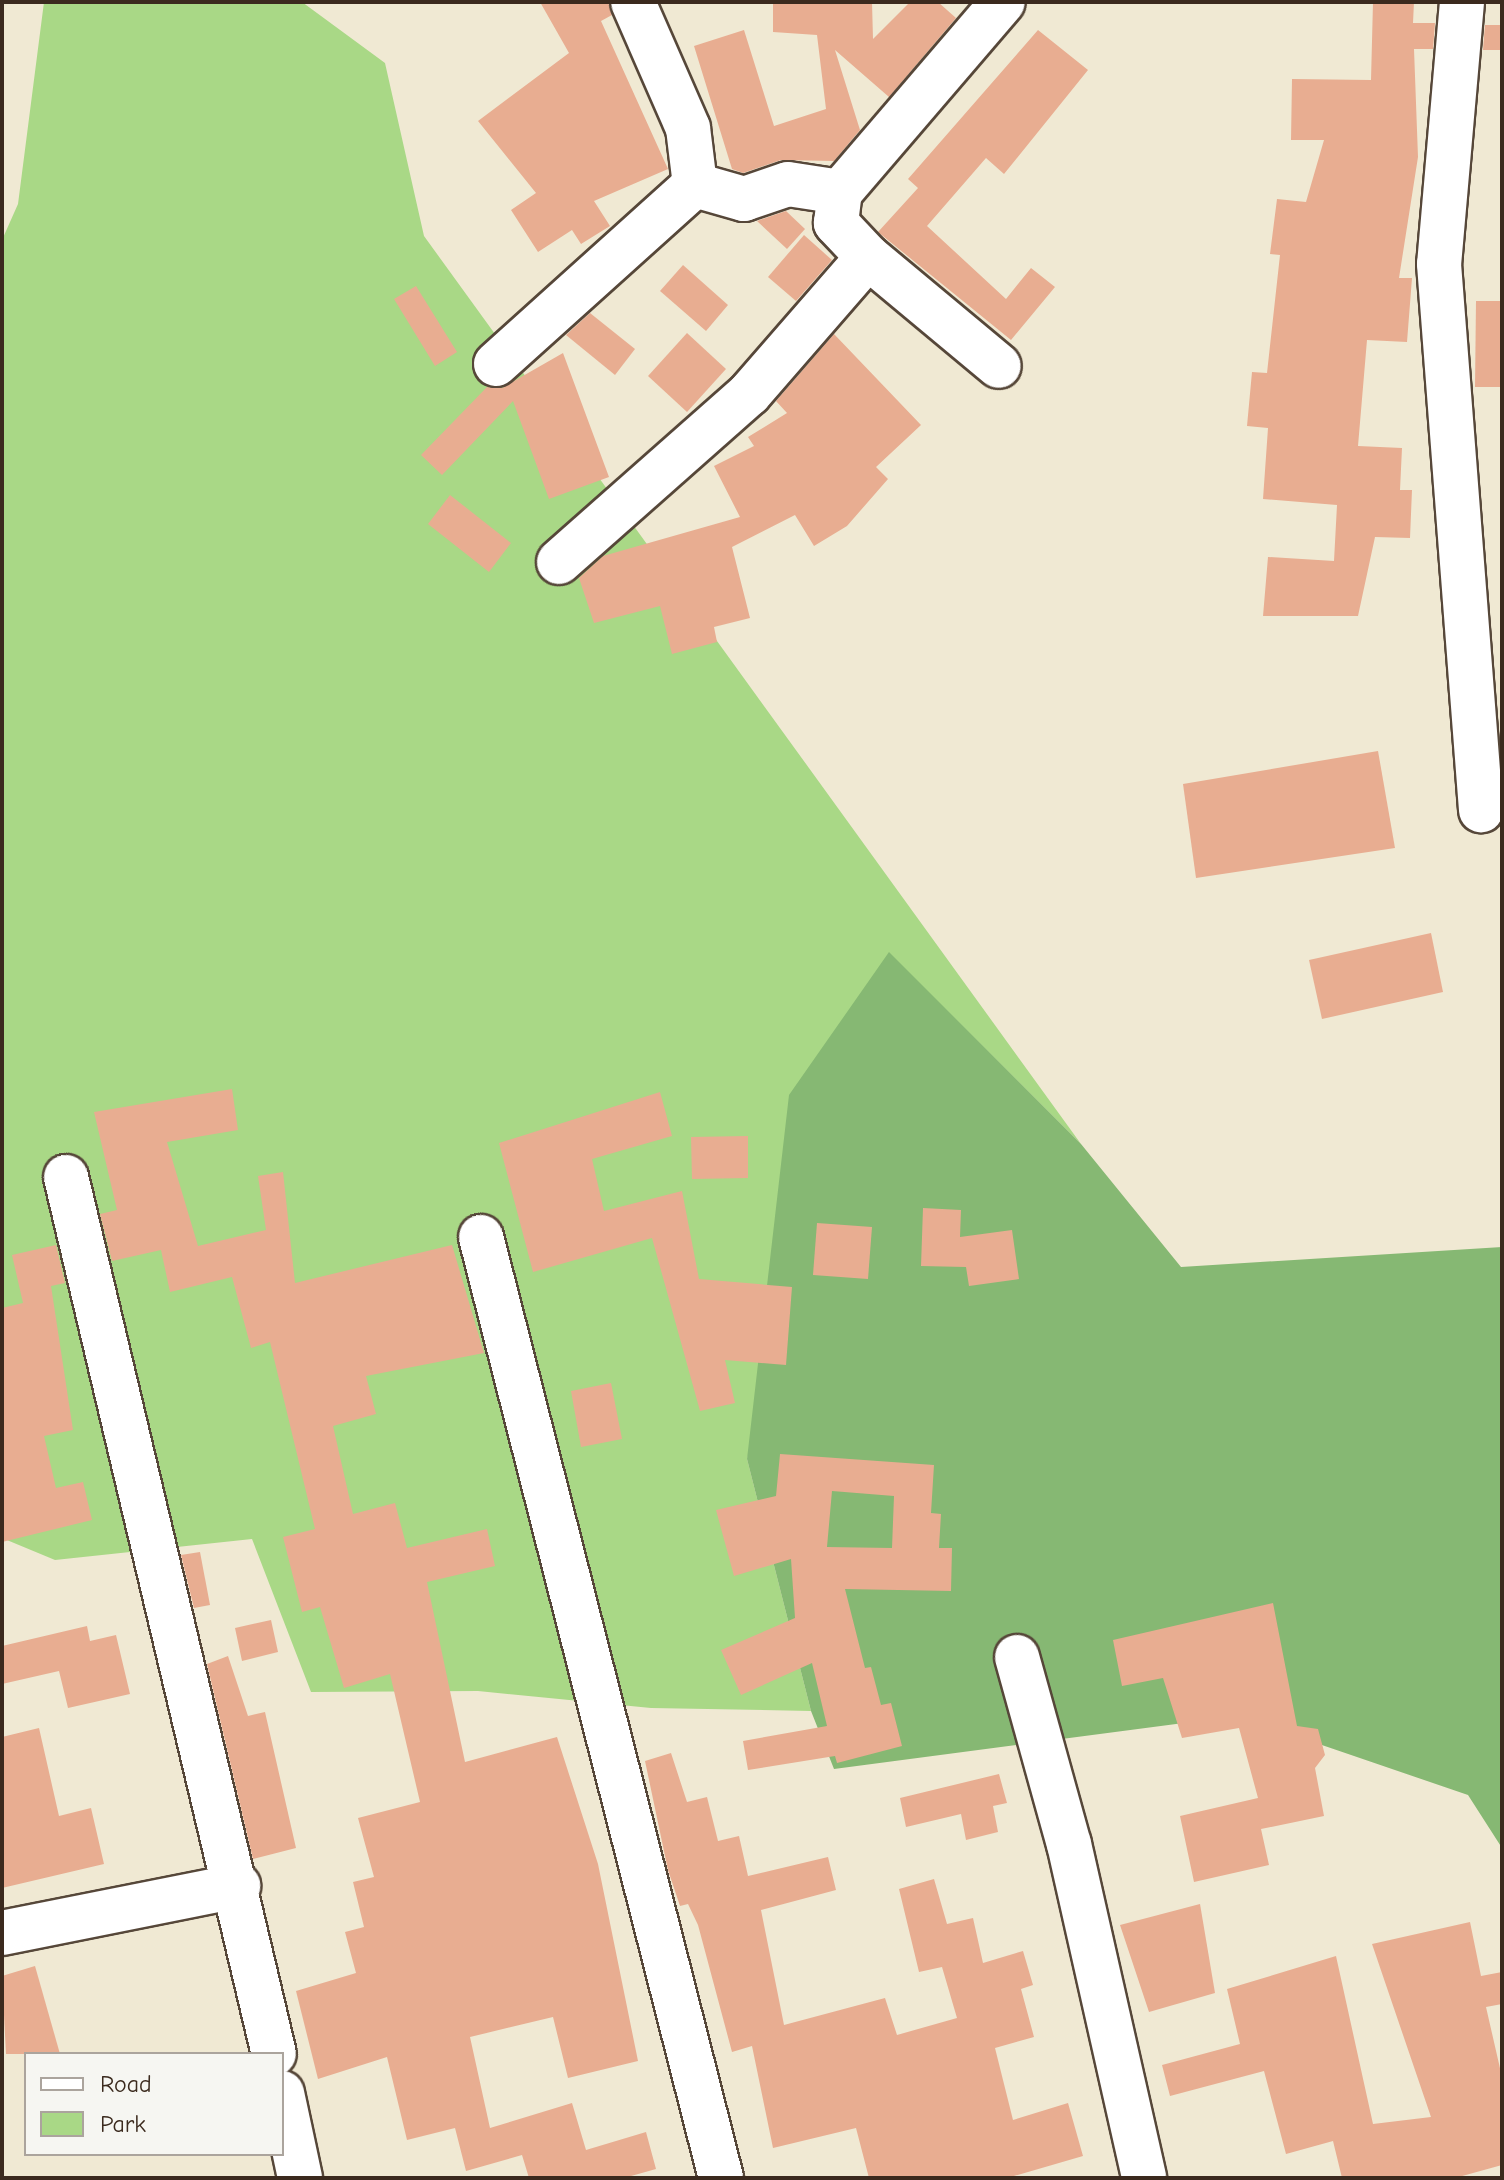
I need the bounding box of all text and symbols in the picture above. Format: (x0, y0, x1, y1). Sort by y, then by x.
legend (24, 2052, 284, 2156)
text: Road (100, 2070, 152, 2098)
text: Park (100, 2110, 146, 2138)

